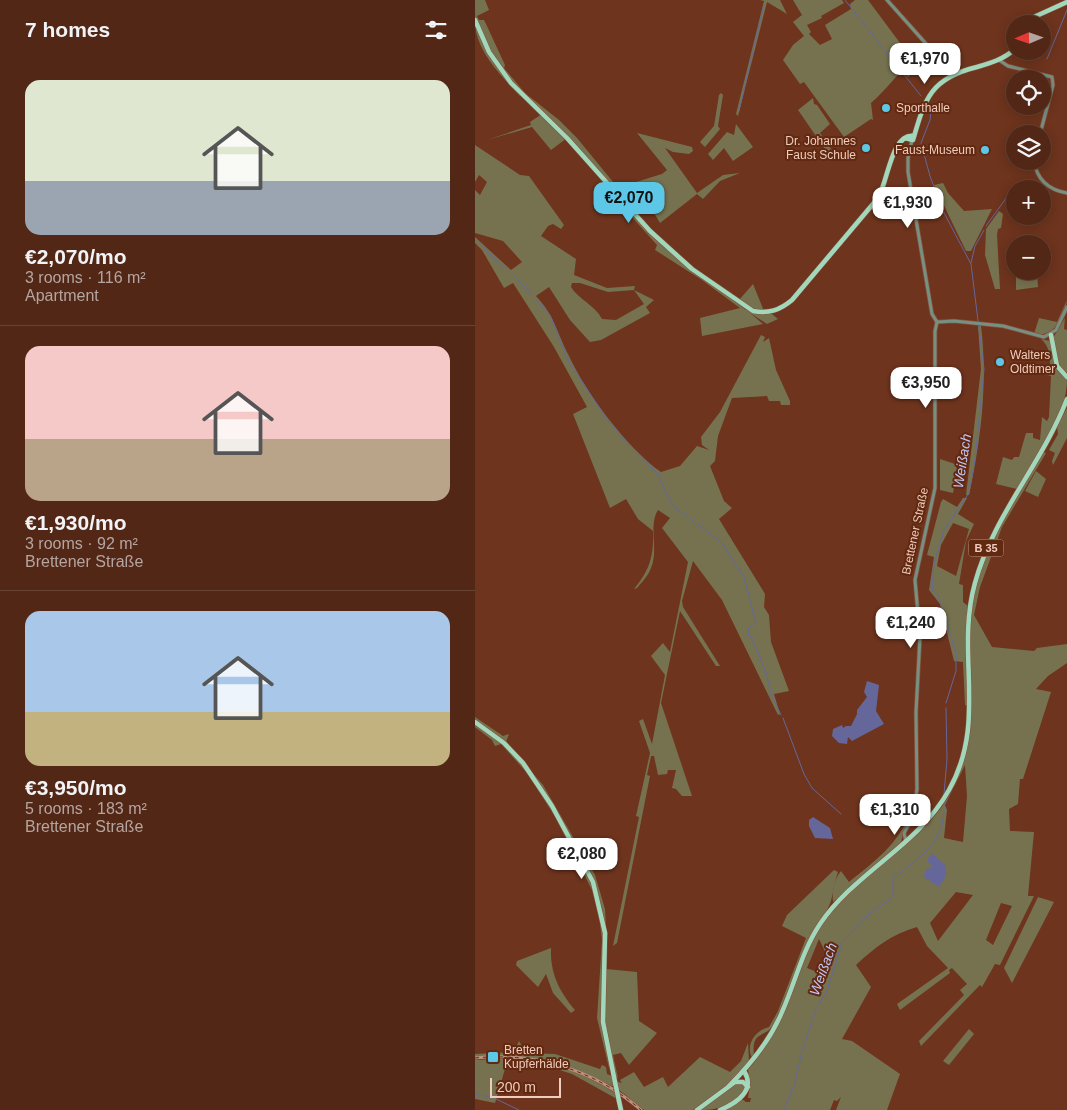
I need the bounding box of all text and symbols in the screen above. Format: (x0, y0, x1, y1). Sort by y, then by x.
north arrow (1006, 15, 1051, 60)
map controls (1006, 15, 1051, 280)
icon: filters (422, 16, 450, 44)
text: 7 homes (25, 18, 110, 41)
pin: €1,970 (884, 42, 966, 85)
text: €1,970 (901, 50, 949, 67)
button: locate (1006, 70, 1051, 115)
place label: Sporthalle (896, 101, 950, 115)
marker: Sporthalle (880, 102, 892, 114)
icon: home (193, 113, 283, 203)
button: layers (1006, 125, 1051, 170)
place label: Dr. Johannes Faust Schule (785, 134, 856, 162)
marker: Dr. Johannes Faust Schule (860, 142, 872, 154)
place label: Faust-Museum (895, 143, 975, 157)
marker: Faust-Museum (979, 144, 991, 156)
button: + (1006, 180, 1051, 225)
pin: €2,070 (588, 182, 670, 224)
pin: €1,930 (867, 186, 949, 229)
text: €2,070 (605, 189, 653, 206)
text: €1,930 (884, 194, 932, 211)
button: − (1006, 235, 1051, 280)
text: €2,070/mo (25, 245, 127, 268)
text: 3 rooms · 116 m² (25, 269, 146, 286)
text: Apartment (25, 287, 99, 304)
place label: Walters Oldtimer (1010, 348, 1055, 376)
marker: Walters Oldtimer (994, 356, 1006, 368)
pin: €3,950 (885, 366, 967, 409)
text: €3,950 (902, 374, 950, 391)
icon: home (193, 378, 283, 468)
water label: Weißach (950, 432, 974, 489)
street label: Brettener Straße (899, 486, 931, 576)
text: €1,930/mo (25, 511, 127, 534)
text: 3 rooms · 92 m² (25, 535, 138, 552)
road number: B 35 (969, 540, 1003, 556)
text: Brettener Straße (25, 553, 143, 570)
pin: €1,240 (870, 606, 952, 649)
text: €1,240 (887, 614, 935, 631)
icon: home (193, 643, 283, 733)
text: €3,950/mo (25, 776, 127, 799)
pin: €1,310 (854, 794, 936, 836)
text: 5 rooms · 183 m² (25, 800, 147, 817)
text: €1,310 (871, 801, 919, 818)
text: Brettener Straße (25, 818, 143, 835)
pin: €2,080 (541, 838, 623, 880)
text: €2,080 (558, 845, 606, 862)
water label: Weißach (806, 940, 840, 998)
place label: Bretten Kupferhälde (504, 1043, 569, 1071)
marker: Bretten Kupferhälde (486, 1050, 500, 1064)
scale bar (490, 1075, 561, 1098)
text: 200 m (497, 1079, 536, 1095)

